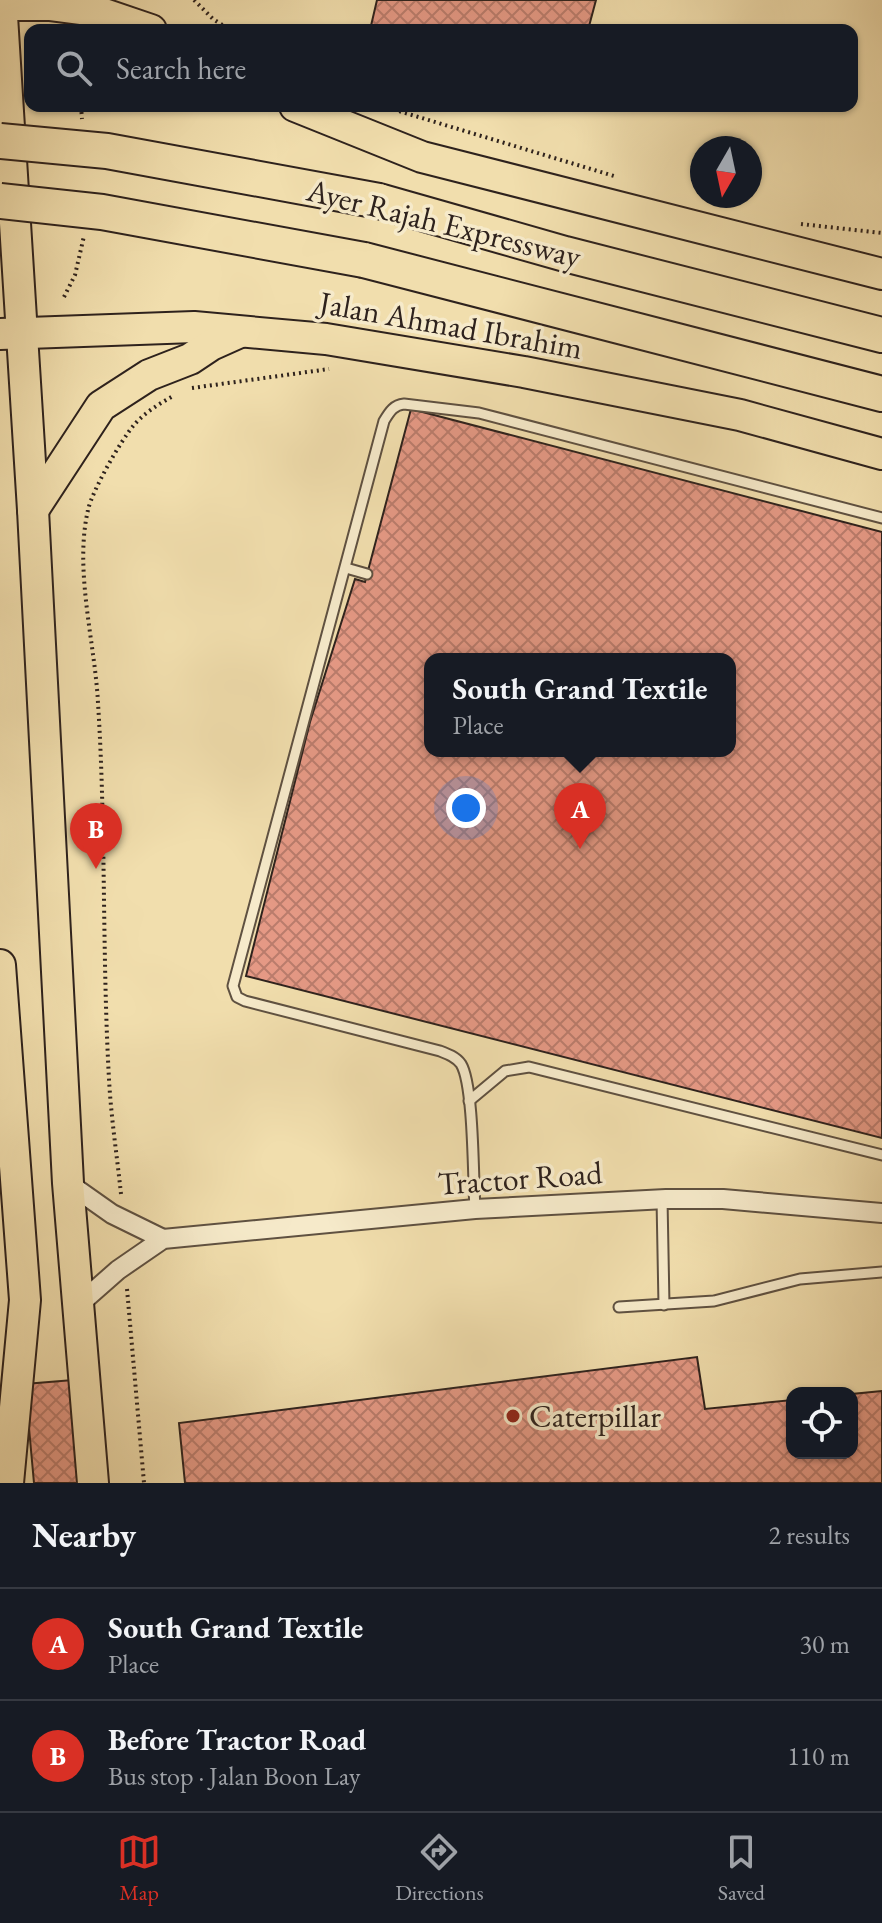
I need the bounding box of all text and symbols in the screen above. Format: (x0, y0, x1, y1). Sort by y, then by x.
search box (24, 24, 858, 112)
icon: search (52, 46, 96, 90)
text: Search here (116, 49, 246, 88)
north arrow (690, 136, 762, 208)
street label: Ayer Rajah Expressway (302, 168, 586, 278)
street label: Jalan Ahmad Ibrahim (313, 281, 586, 369)
popup (424, 653, 736, 757)
text: South Grand Textile (452, 669, 708, 708)
text: Place (452, 708, 504, 742)
pin: A (554, 783, 606, 849)
your location (446, 788, 486, 828)
pin: B (70, 803, 122, 869)
street label: Tractor Road (436, 1151, 604, 1205)
map controls (786, 1387, 858, 1459)
button: locate (786, 1387, 858, 1459)
place label: Caterpillar (529, 1395, 661, 1437)
marker: Caterpillar (504, 1407, 522, 1425)
text: Nearby (32, 1513, 136, 1557)
text: 2 results (769, 1518, 850, 1552)
text: South Grand Textile (108, 1608, 363, 1647)
text: A (49, 1627, 67, 1661)
text: 30 m (800, 1627, 850, 1661)
text: Place (108, 1647, 159, 1681)
text: Before Tractor Road (108, 1720, 366, 1759)
text: B (50, 1739, 66, 1773)
text: 110 m (787, 1739, 850, 1773)
text: Bus stop · Jalan Boon Lay (108, 1759, 360, 1793)
tab: Map (117, 1830, 161, 1907)
tab: Directions (395, 1830, 484, 1907)
tab: Saved (718, 1830, 765, 1907)

